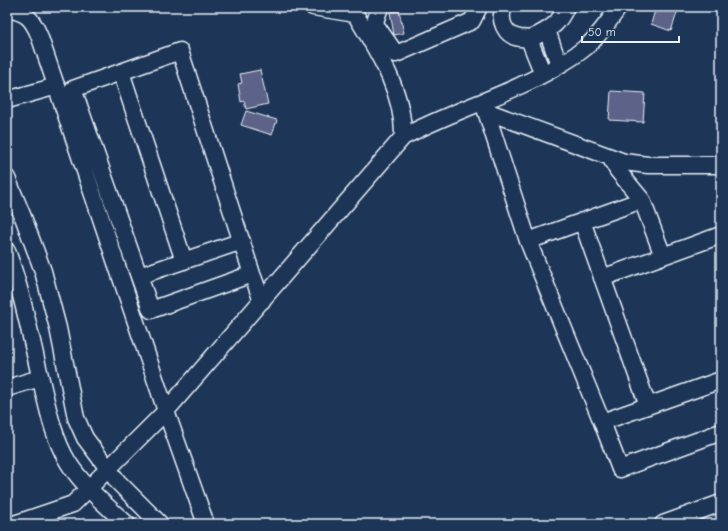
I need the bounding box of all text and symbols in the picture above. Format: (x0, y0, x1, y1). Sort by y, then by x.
scale bar (582, 18, 679, 44)
text: 50 m (588, 25, 616, 39)

